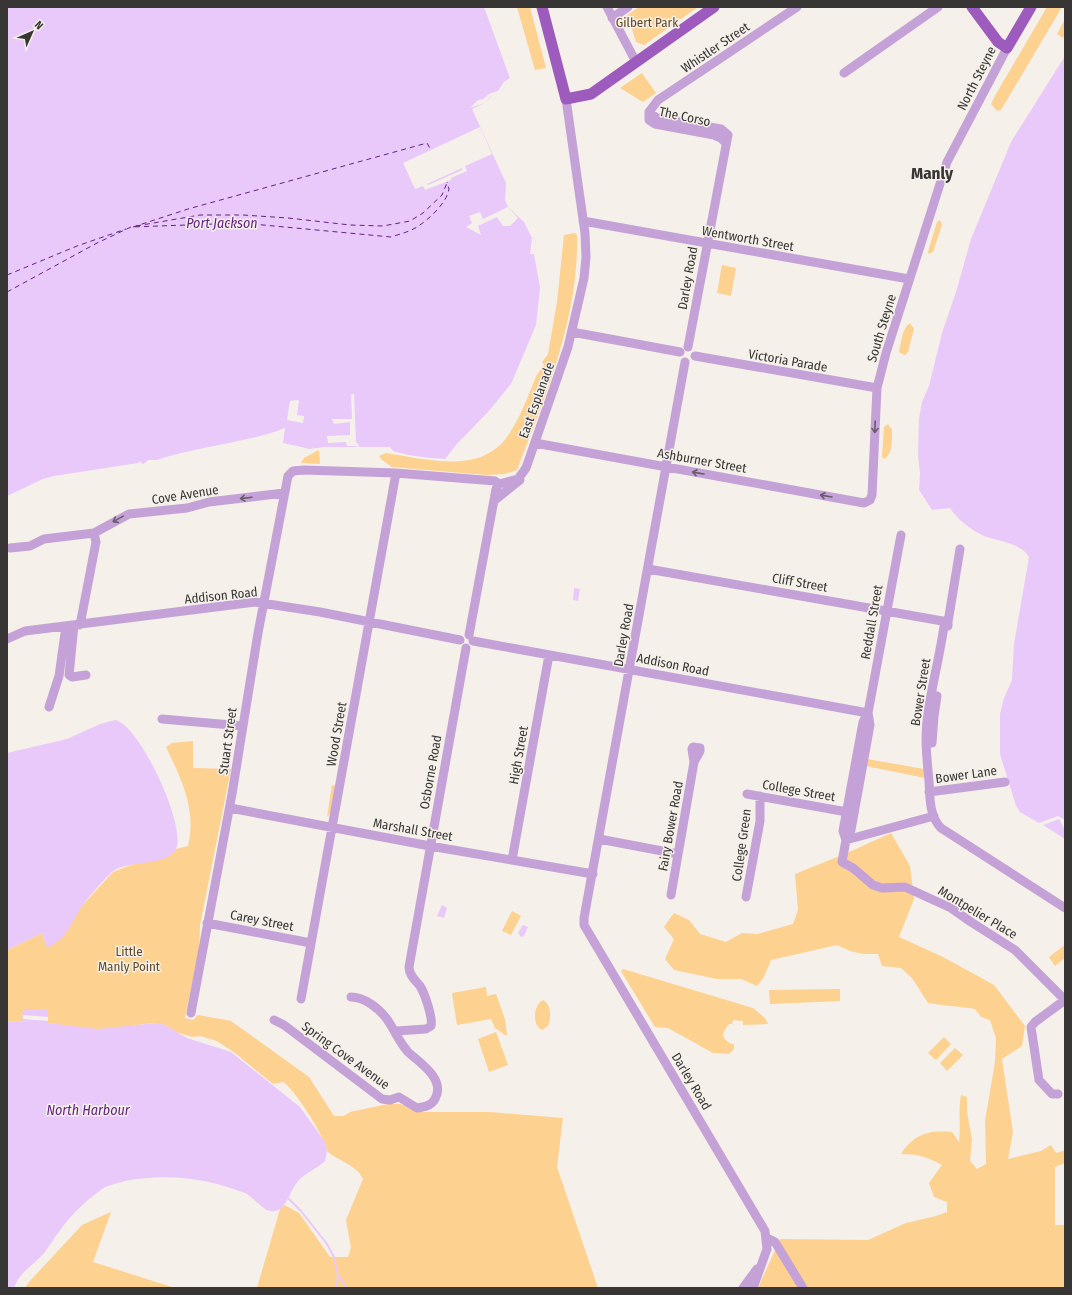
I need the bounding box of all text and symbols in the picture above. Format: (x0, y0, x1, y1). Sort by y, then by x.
north arrow (12, 12, 52, 52)
park label: Gilbert Park (616, 15, 679, 30)
text: N (32, 18, 46, 32)
street label: Whistler Street (678, 19, 753, 76)
street label: North Steyne (954, 44, 999, 113)
street label: The Corso (658, 104, 712, 129)
district label: Manly (911, 163, 954, 184)
water label: Port Jackson (186, 215, 258, 232)
street label: Wentworth Street (701, 223, 796, 254)
street label: Darley Road (675, 245, 700, 311)
street label: South Steyne (864, 292, 899, 364)
street label: Victoria Parade (747, 346, 829, 375)
street label: East Esplanade (516, 360, 557, 440)
one-way arrow (871, 420, 879, 433)
street label: Ashburner Street (656, 445, 748, 476)
one-way arrow (692, 468, 705, 476)
street label: Cove Avenue (151, 482, 220, 507)
one-way arrow (820, 492, 833, 500)
one-way arrow (239, 494, 252, 501)
one-way arrow (112, 516, 124, 524)
street label: Cliff Street (771, 570, 830, 595)
street label: Reddall Street (858, 583, 886, 661)
street label: Addison Road (184, 584, 258, 607)
street label: Darley Road (611, 602, 636, 668)
street label: Addison Road (635, 650, 710, 679)
street label: Bower Street (908, 656, 933, 727)
street label: Wood Street (323, 700, 350, 768)
street label: Stuart Street (215, 706, 240, 776)
street label: High Street (506, 724, 531, 786)
street label: Osborne Road (417, 734, 444, 810)
street label: Bower Lane (934, 763, 998, 786)
street label: College Street (761, 777, 837, 804)
street label: Fairy Bower Road (655, 780, 686, 872)
street label: College Green (729, 808, 754, 882)
street label: Marshall Street (372, 815, 455, 844)
street label: Montpelier Place (936, 883, 1020, 942)
street label: Carey Street (229, 907, 296, 934)
park label: Little Manly Point (98, 944, 161, 974)
street label: Spring Cove Avenue (299, 1019, 392, 1092)
street label: Darley Road (669, 1050, 714, 1112)
water label: North Harbour (46, 1102, 131, 1119)

